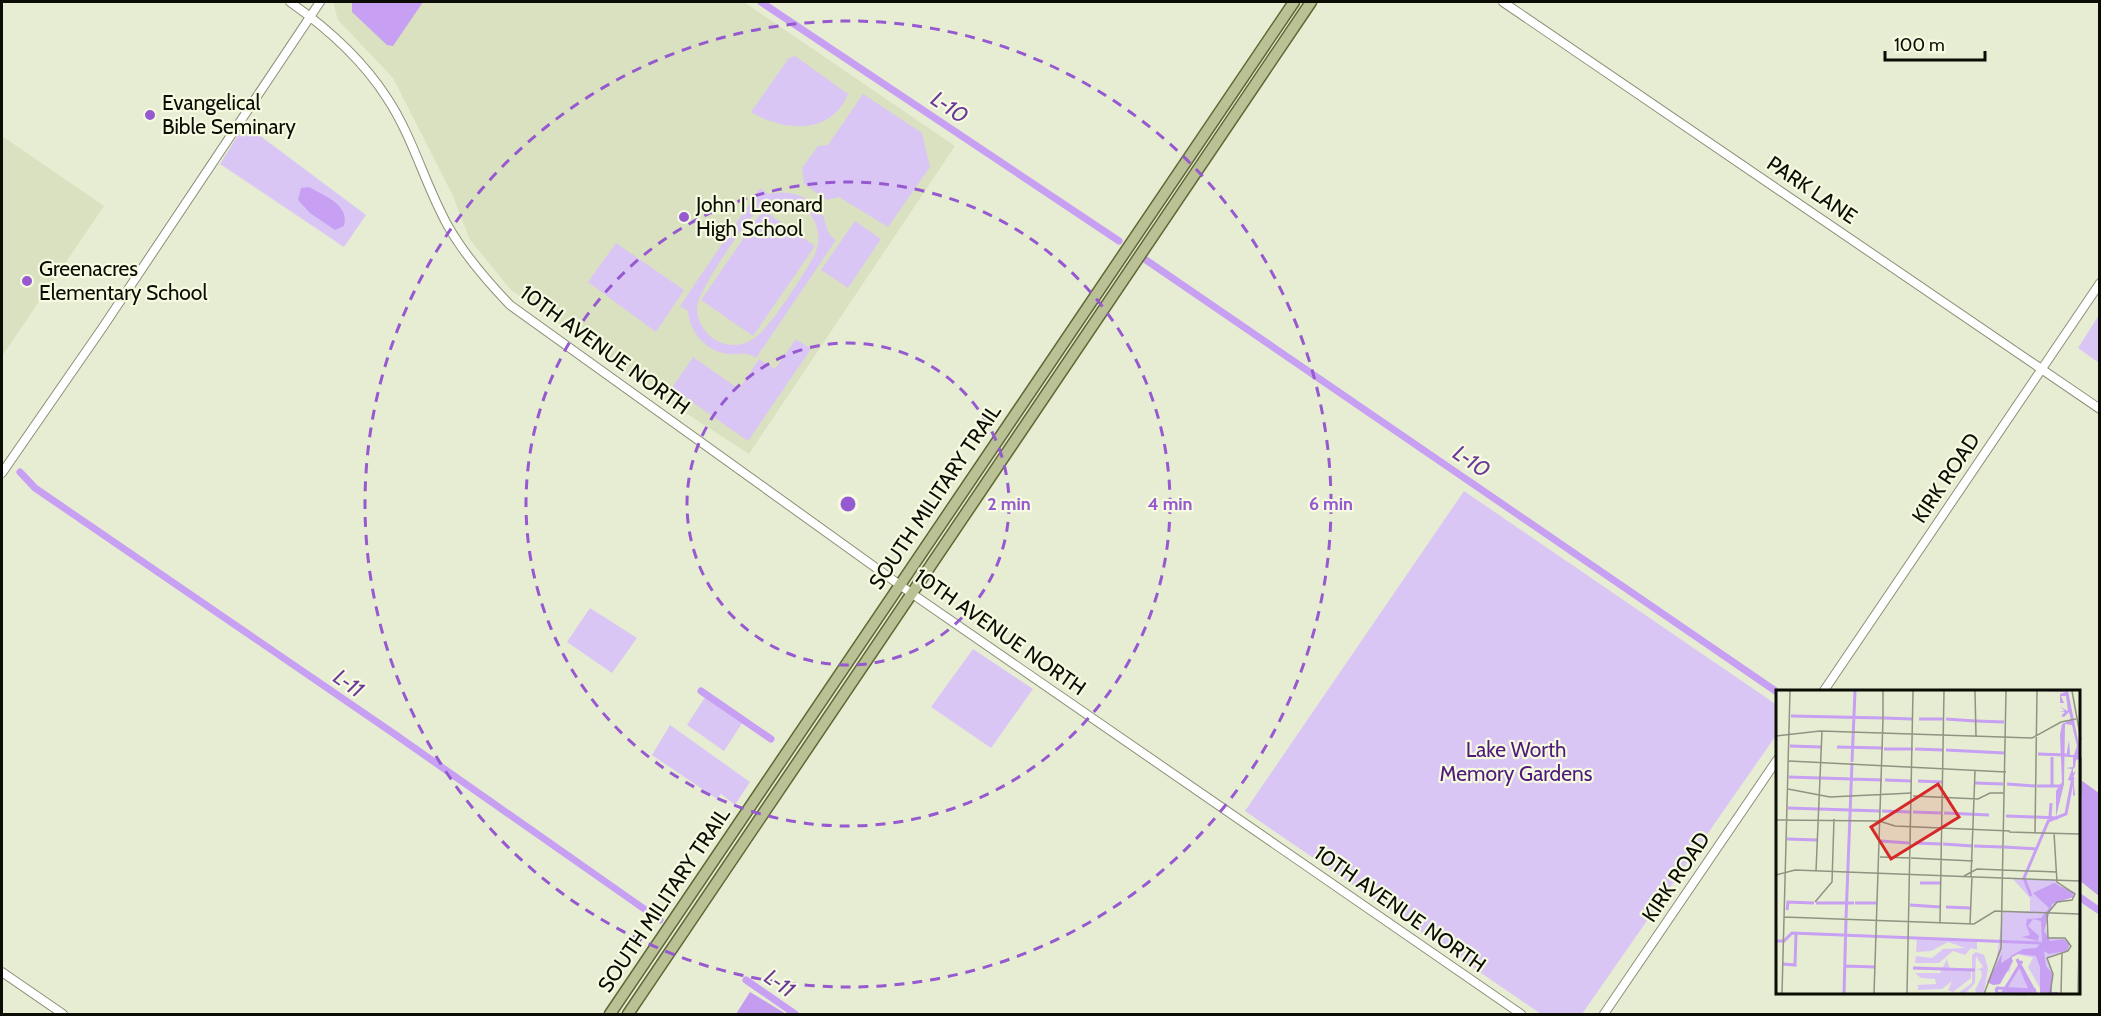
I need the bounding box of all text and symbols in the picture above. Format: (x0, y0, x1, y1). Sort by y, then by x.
scale bar (1885, 24, 1986, 62)
text: 100 m (1894, 34, 1945, 56)
water label: L-10 (926, 85, 973, 130)
place label: Evangelical Bible Seminary (162, 90, 296, 139)
marker: Evangelical Bible Seminary (143, 108, 157, 122)
street label: PARK LANE (1762, 150, 1862, 229)
place label: John I Leonard High School (695, 192, 823, 241)
marker: John I Leonard High School (677, 210, 691, 224)
place label: Greenacres Elementary School (39, 256, 207, 305)
marker: Greenacres Elementary School (20, 274, 34, 288)
street label: 10TH AVENUE NORTH (515, 280, 695, 420)
street label: SOUTH MILITARY TRAIL (863, 399, 1006, 594)
street label: KIRK ROAD (1906, 428, 1985, 528)
water label: L-10 (1448, 439, 1495, 484)
text: 2 min (987, 493, 1031, 515)
text: 4 min (1147, 493, 1193, 515)
text: 6 min (1309, 493, 1353, 515)
centre of rings (838, 494, 858, 514)
street label: 10TH AVENUE NORTH (910, 563, 1091, 700)
water label: L-11 (328, 663, 369, 703)
inset map (1776, 690, 2080, 995)
park label: Lake Worth Memory Gardens (1440, 737, 1593, 786)
street label: SOUTH MILITARY TRAIL (592, 802, 735, 997)
street label: KIRK ROAD (1636, 827, 1715, 927)
street label: 10TH AVENUE NORTH (1310, 840, 1491, 977)
water label: L-11 (759, 963, 800, 1003)

